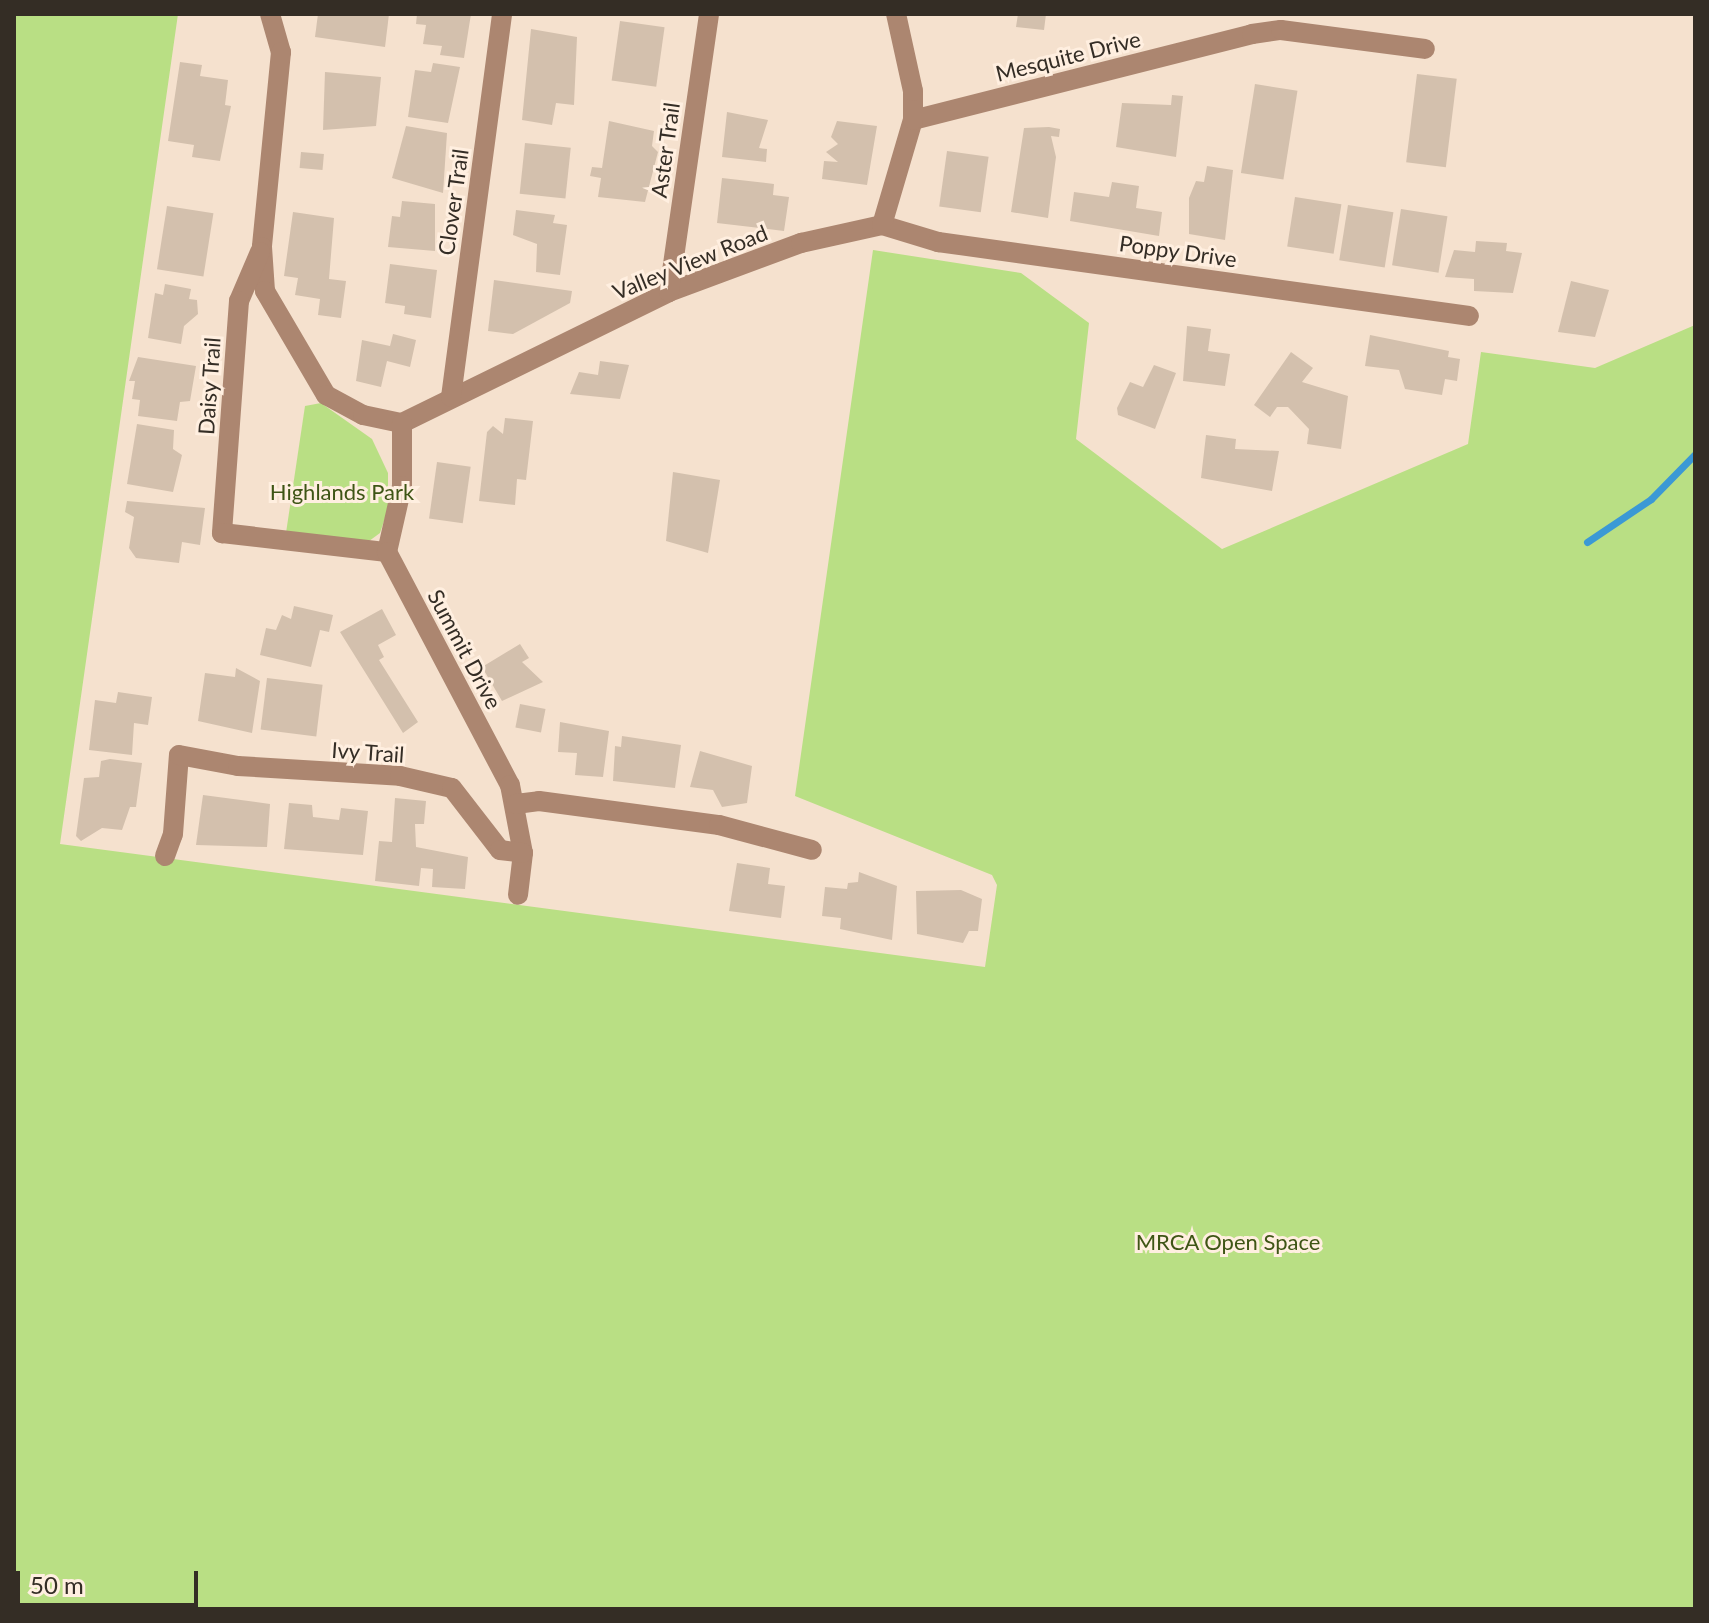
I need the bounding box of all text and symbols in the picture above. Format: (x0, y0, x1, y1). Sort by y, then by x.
street label: Mesquite Drive (993, 25, 1143, 87)
street label: Aster Trail (645, 100, 685, 200)
street label: Clover Trail (432, 147, 474, 257)
street label: Valley View Road (608, 219, 772, 305)
street label: Poppy Drive (1117, 230, 1239, 272)
street label: Daisy Trail (192, 336, 226, 436)
park label: Highlands Park (270, 479, 414, 505)
street label: Summit Drive (422, 585, 508, 713)
street label: Ivy Trail (330, 736, 406, 768)
park label: MRCA Open Space (1135, 1229, 1321, 1255)
scale bar (20, 1555, 202, 1605)
text: 50 m (30, 1570, 84, 1599)

